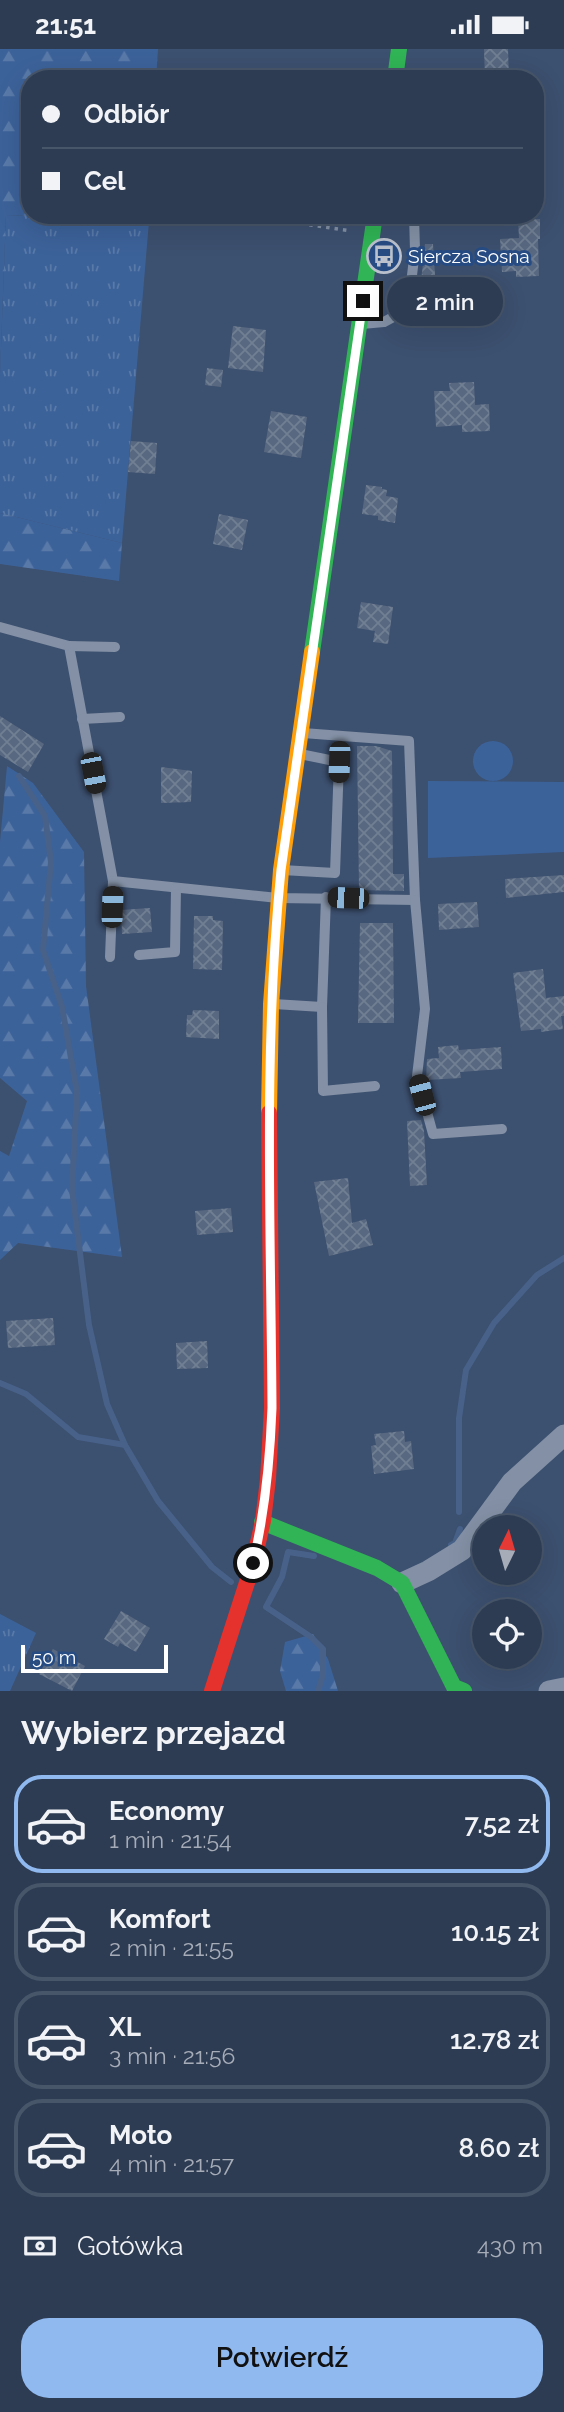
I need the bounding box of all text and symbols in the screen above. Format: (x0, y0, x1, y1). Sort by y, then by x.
text: 21:51 (35, 10, 96, 40)
text: Odbiór (84, 99, 169, 129)
text: Cel (84, 166, 126, 196)
bus stop icon: Siercza Sosna (365, 237, 403, 275)
place label: Siercza Sosna (408, 245, 530, 267)
callout: 2 min (388, 277, 503, 325)
route end (347, 285, 379, 317)
text: 2 min (416, 288, 474, 315)
car (328, 741, 351, 783)
car (79, 750, 108, 796)
car (101, 886, 124, 928)
car (327, 887, 370, 909)
car (407, 1072, 438, 1118)
north arrow (472, 1515, 542, 1585)
map controls (472, 1515, 542, 1669)
route start (237, 1547, 269, 1579)
button: locate (472, 1599, 542, 1669)
scale bar (21, 1642, 168, 1674)
text: 50 m (32, 1646, 76, 1668)
text: Wybierz przejazd (21, 1714, 286, 1751)
icon: car (25, 1793, 88, 1856)
text: Economy (109, 1796, 224, 1826)
text: 7.52 zł (464, 1809, 539, 1839)
text: 1 min · 21:54 (109, 1826, 232, 1853)
icon: car (25, 1901, 88, 1964)
text: Komfort (109, 1904, 211, 1934)
text: 10.15 zł (451, 1917, 539, 1947)
text: 2 min · 21:55 (109, 1934, 234, 1961)
icon: car (25, 2009, 88, 2072)
text: XL (109, 2012, 141, 2042)
text: 12.78 zł (450, 2025, 539, 2055)
text: 3 min · 21:56 (109, 2042, 235, 2069)
icon: car (25, 2117, 88, 2180)
text: Moto (109, 2120, 172, 2150)
text: 8.60 zł (458, 2133, 539, 2163)
text: 4 min · 21:57 (109, 2150, 234, 2177)
icon: cash (21, 2227, 59, 2265)
text: Gotówka (77, 2231, 183, 2261)
text: 430 m (477, 2232, 543, 2259)
button: Potwierdź (21, 2318, 543, 2398)

